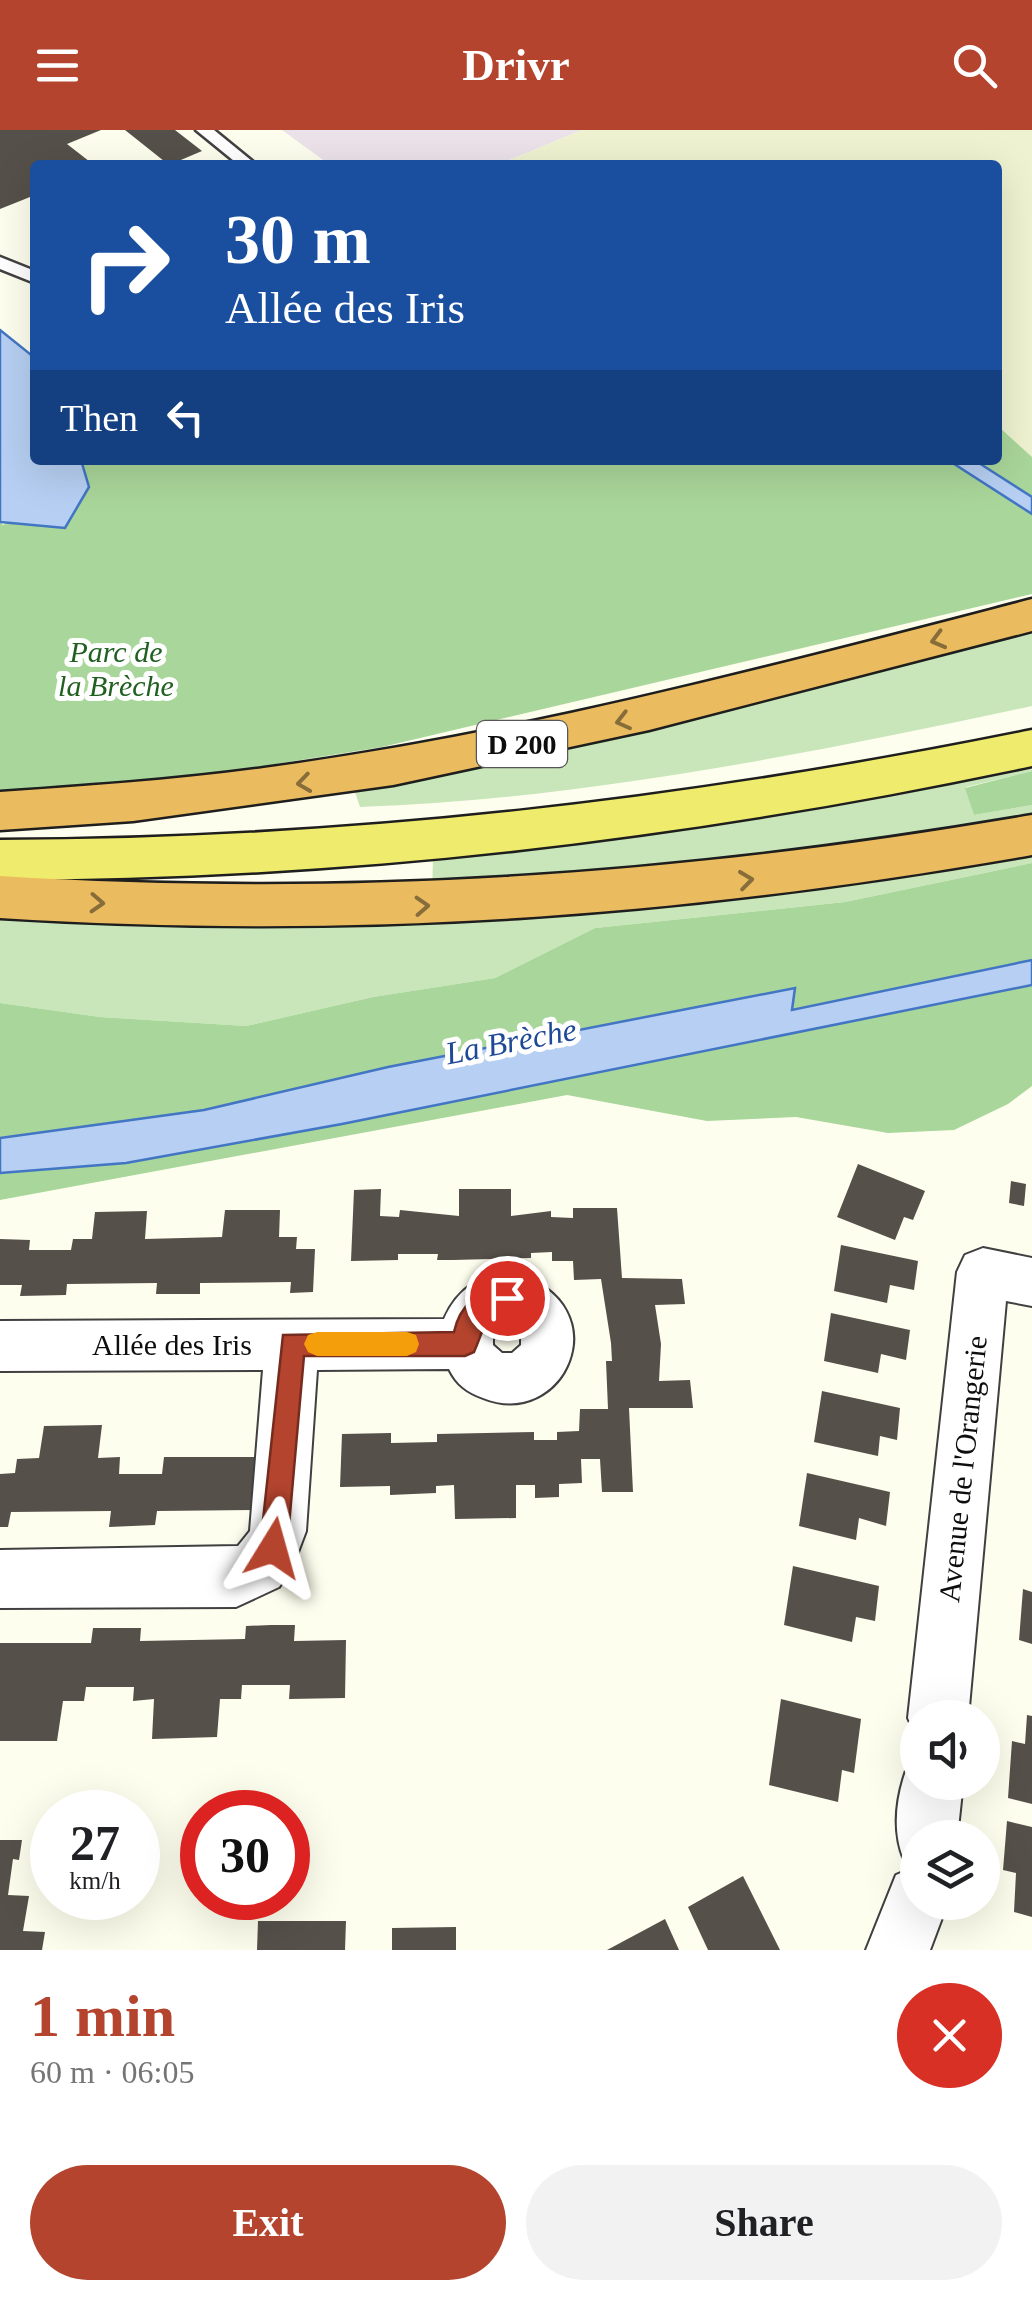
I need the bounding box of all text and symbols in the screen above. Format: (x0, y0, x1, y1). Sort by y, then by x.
icon: menu (30, 38, 85, 93)
icon: search (947, 38, 1002, 93)
text: Drivr (462, 40, 570, 90)
icon: right (60, 200, 190, 330)
text: 30 m (225, 201, 371, 278)
text: Allée des Iris (225, 283, 465, 333)
icon: left (158, 390, 213, 445)
text: Then (60, 397, 138, 439)
one-way arrow (930, 628, 947, 649)
park label: Parc de la Brèche (58, 635, 174, 702)
one-way arrow (615, 709, 632, 730)
road number: D 200 (477, 721, 567, 767)
one-way arrow (296, 772, 313, 793)
one-way arrow (738, 870, 754, 891)
one-way arrow (90, 893, 106, 914)
one-way arrow (415, 896, 431, 917)
water label: La Brèche (442, 1011, 579, 1071)
pin (465, 1256, 550, 1341)
icon: arrive (480, 1271, 535, 1326)
street label: Allée des Iris (92, 1328, 252, 1361)
street label: Avenue de l'Orangerie (932, 1334, 993, 1604)
position arrow (221, 1496, 325, 1600)
map controls (900, 1700, 1000, 1920)
button: sound (900, 1700, 1000, 1800)
speed limit sign: 30 (180, 1790, 310, 1920)
text: 27 (70, 1815, 120, 1871)
button: layers (900, 1820, 1000, 1920)
text: km/h (69, 1867, 121, 1894)
text: 1 min (30, 1983, 175, 2049)
button: close (897, 1983, 1002, 2088)
text: 60 m · 06:05 (30, 2054, 194, 2090)
button: Exit (30, 2165, 506, 2280)
button: Share (526, 2165, 1002, 2280)

